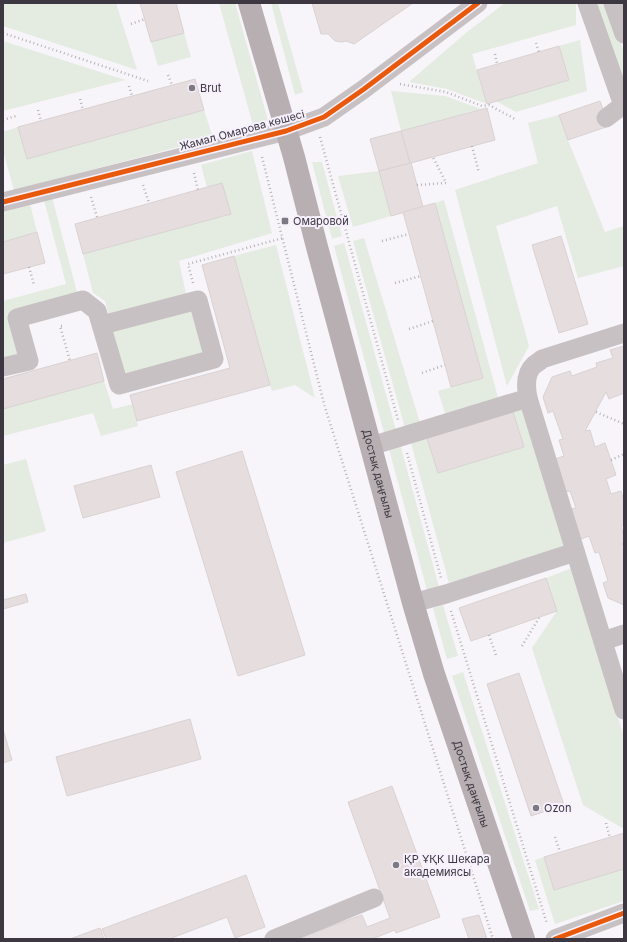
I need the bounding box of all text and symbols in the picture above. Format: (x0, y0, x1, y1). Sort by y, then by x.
place label: Brut (200, 81, 222, 95)
marker: Brut (187, 83, 197, 93)
street label: Жамал Омарова көшесі (178, 107, 306, 153)
place label: Омаровой (293, 214, 349, 228)
marker: Омаровой (280, 216, 290, 226)
street label: Достық даңғылы (359, 428, 397, 520)
street label: Достық даңғылы (450, 738, 493, 829)
place label: Ozon (544, 801, 571, 815)
marker: Ozon (531, 803, 541, 813)
place label: ҚР ҰҚК Шекара академиясы (404, 852, 490, 879)
marker: ҚР ҰҚК Шекара академиясы (391, 860, 401, 870)

